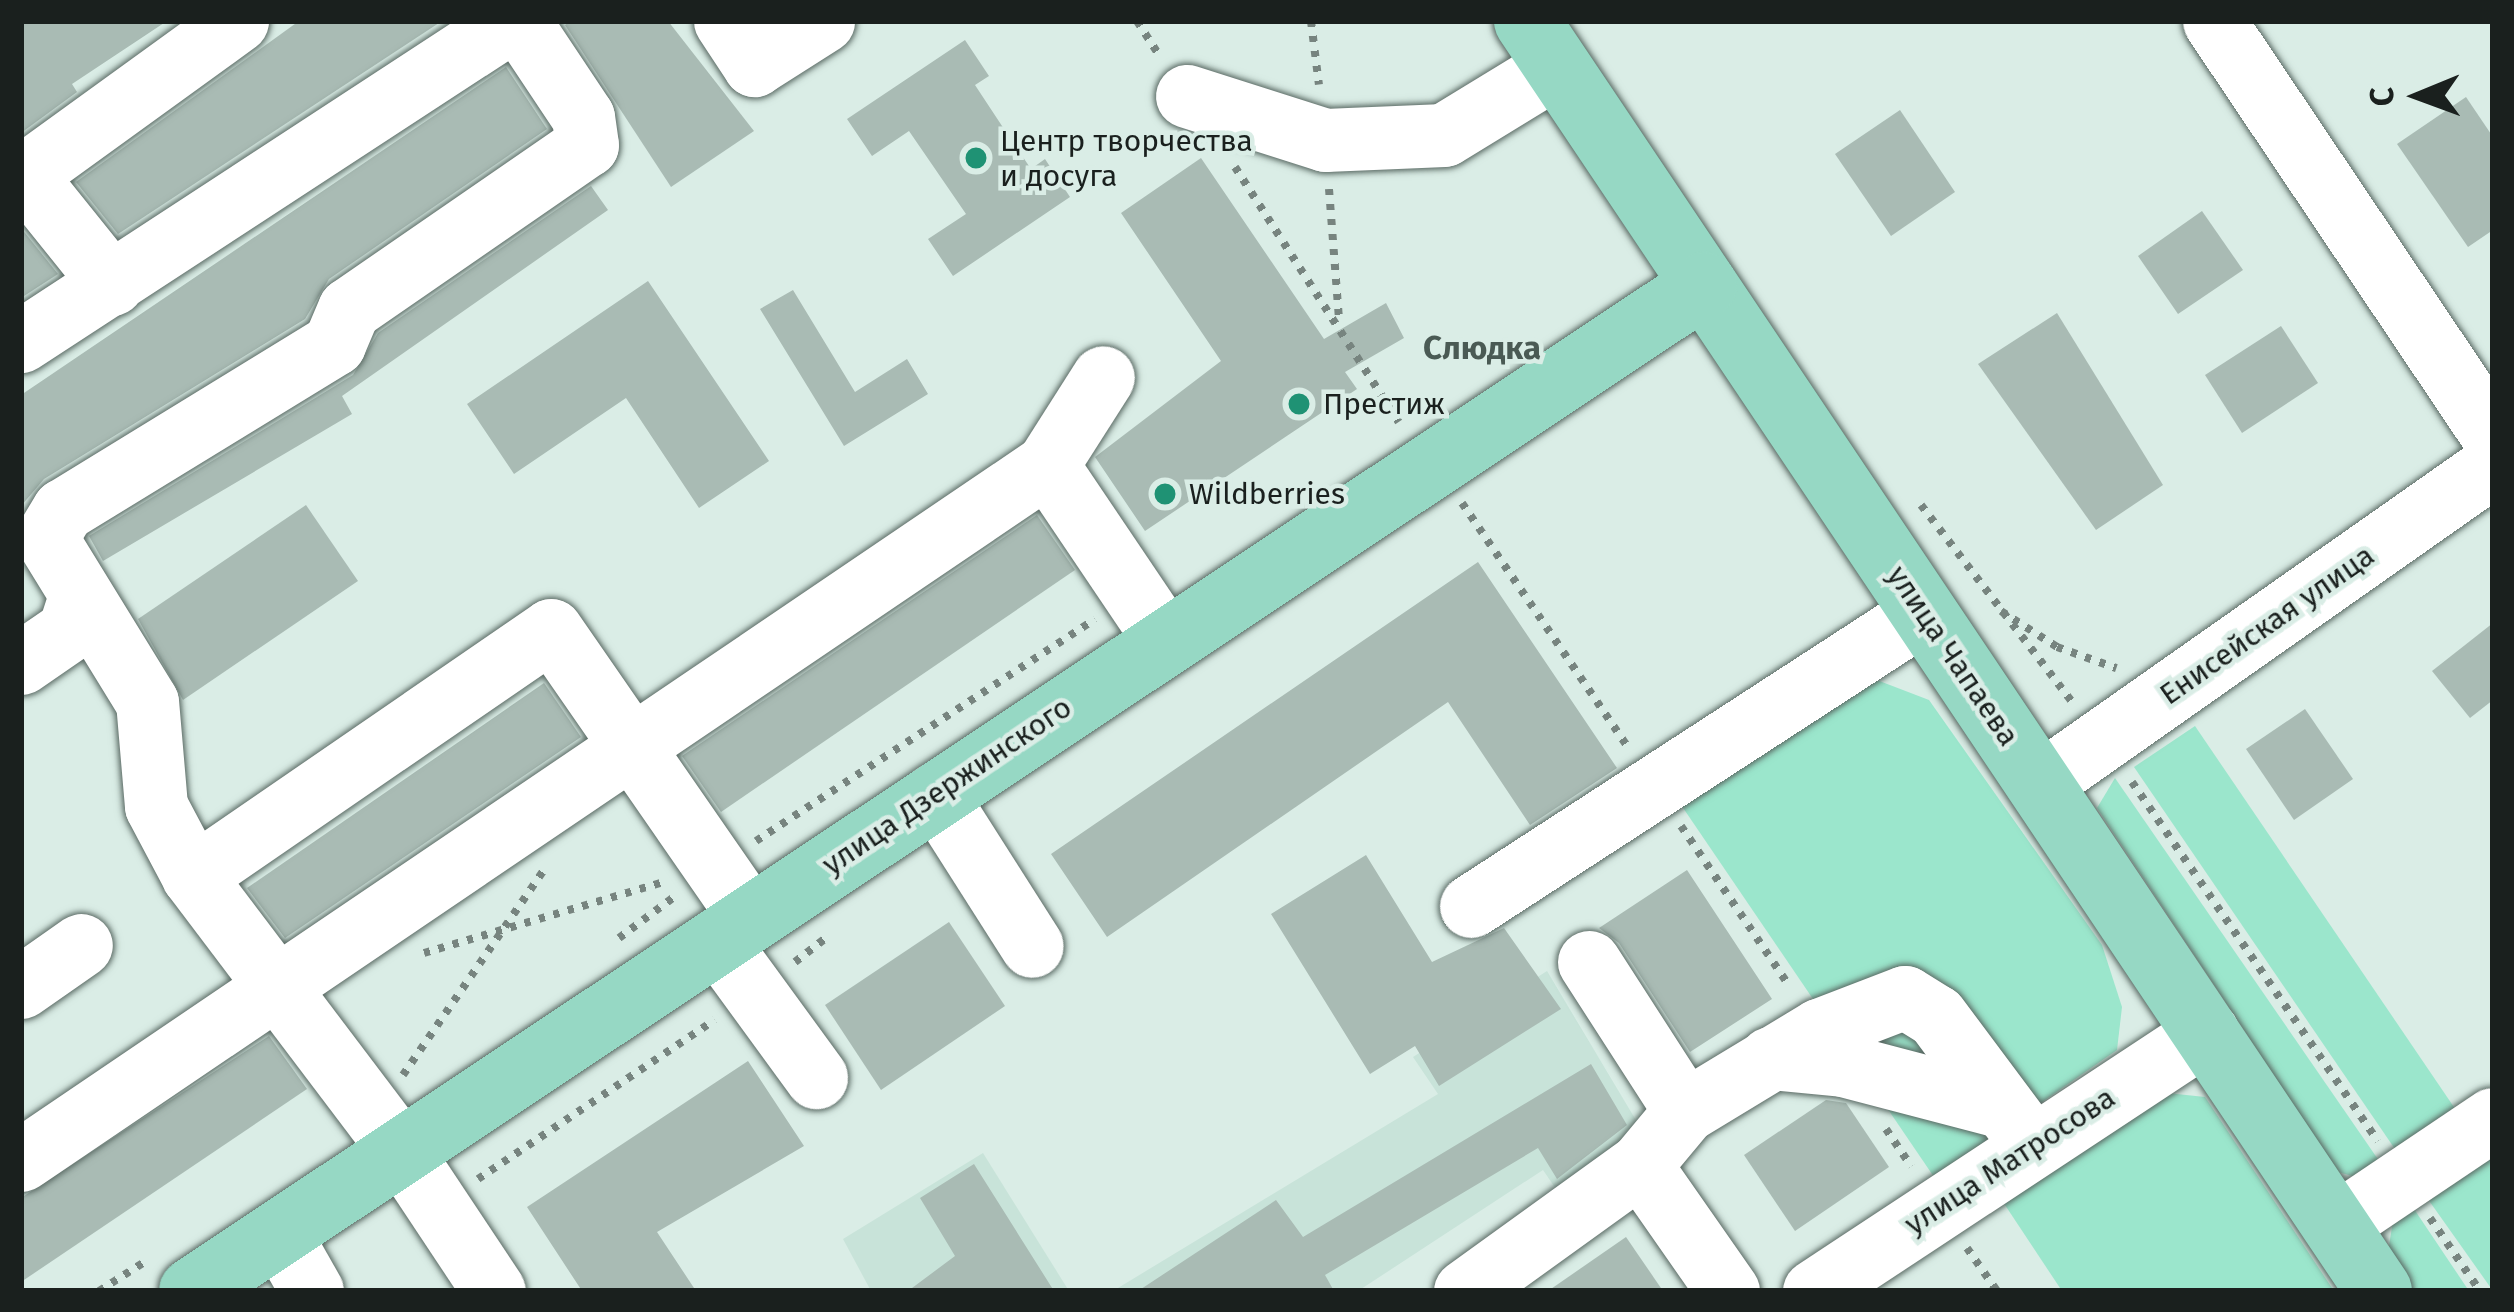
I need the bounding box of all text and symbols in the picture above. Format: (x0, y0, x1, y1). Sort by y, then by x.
north arrow (2358, 36, 2478, 156)
text: С (2362, 87, 2402, 106)
place label: Центр творчества и досуга (1000, 123, 1253, 194)
marker: Центр творчества и досуга (963, 145, 989, 171)
district label: Слюдка (1423, 329, 1541, 369)
place label: Престиж (1323, 386, 1445, 422)
marker: Престиж (1286, 391, 1312, 417)
place label: Wildberries (1189, 476, 1345, 512)
marker: Wildberries (1152, 481, 1178, 507)
street label: Енисейская улица (2153, 538, 2381, 712)
street label: улица Чапаева (1879, 559, 2027, 753)
street label: улица Дзержинского (816, 689, 1078, 883)
street label: улица Матросова (1898, 1080, 2122, 1242)

